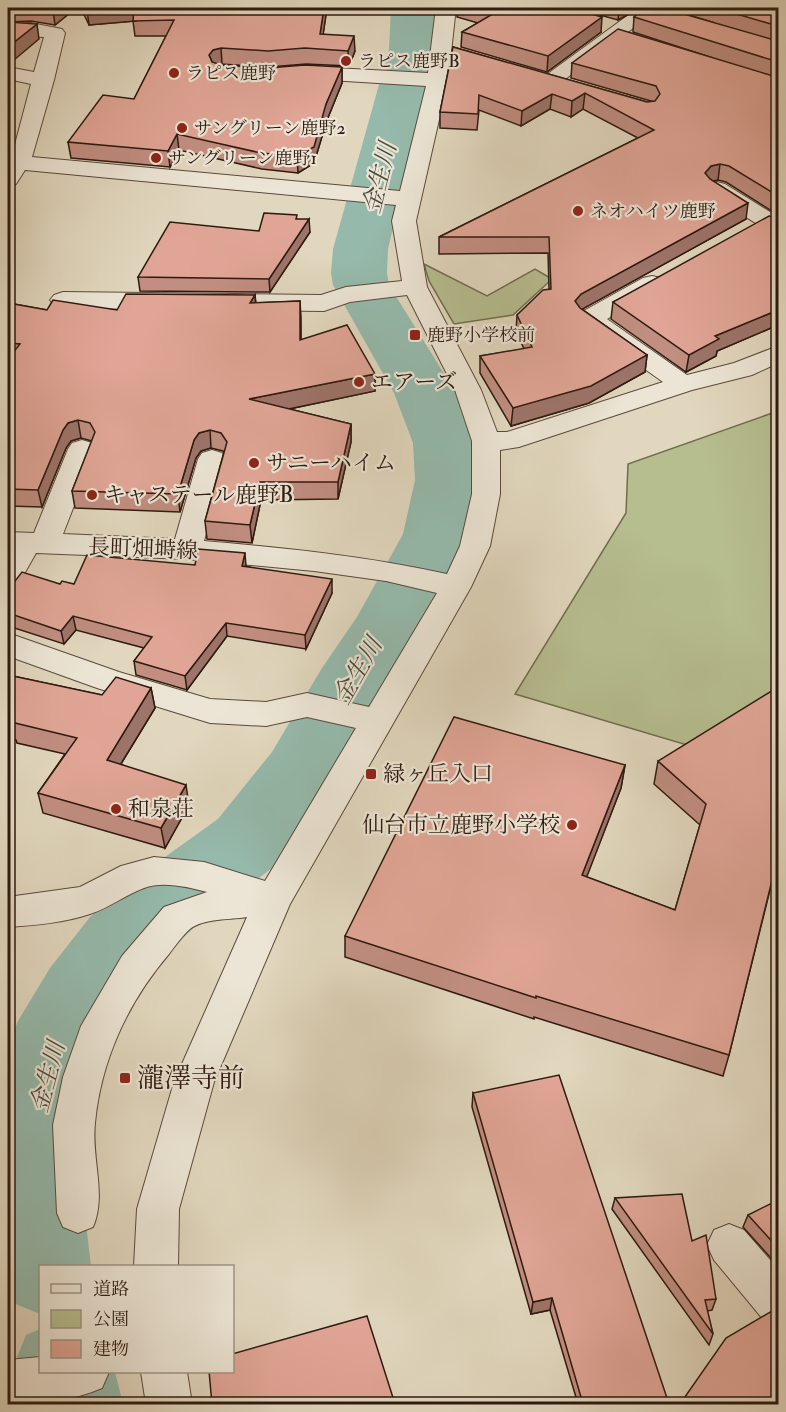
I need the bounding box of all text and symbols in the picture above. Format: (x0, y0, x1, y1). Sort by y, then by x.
place label: ラピス鹿野B (358, 50, 460, 73)
marker: ラピス鹿野B (339, 54, 353, 68)
place label: ラピス鹿野 (186, 62, 276, 85)
marker: ラピス鹿野 (167, 66, 181, 80)
place label: サングリーン鹿野2 (194, 117, 346, 140)
marker: サングリーン鹿野2 (175, 121, 189, 135)
water label: 金生川 (356, 136, 404, 217)
place label: サングリーン鹿野1 (168, 147, 317, 170)
marker: サングリーン鹿野1 (149, 151, 163, 165)
place label: ネオハイツ鹿野 (590, 200, 716, 223)
marker: ネオハイツ鹿野 (571, 204, 585, 218)
place label: 鹿野小学校前 (427, 324, 535, 347)
marker: 鹿野小学校前 (408, 328, 422, 342)
place label: エアーズ (371, 368, 457, 396)
marker: エアーズ (352, 375, 366, 389)
place label: サニーハイム (266, 449, 396, 477)
marker: サニーハイム (247, 456, 261, 470)
place label: キャステール鹿野B (104, 481, 294, 509)
marker: キャステール鹿野B (85, 488, 99, 502)
street label: 長町畑塒線 (88, 533, 198, 565)
water label: 金生川 (327, 629, 391, 710)
place label: 緑ヶ丘入口 (383, 760, 493, 788)
marker: 緑ヶ丘入口 (364, 767, 378, 781)
place label: 和泉荘 (128, 795, 194, 823)
marker: 和泉荘 (109, 802, 123, 816)
place label: 仙台市立鹿野小学校 (362, 811, 560, 839)
marker: 仙台市立鹿野小学校 (565, 818, 579, 832)
water label: 金生川 (24, 1035, 73, 1116)
place label: 瀧澤寺前 (137, 1062, 245, 1095)
marker: 瀧澤寺前 (118, 1071, 132, 1085)
legend (39, 1265, 234, 1373)
text: 道路 (93, 1278, 129, 1301)
text: 公園 (93, 1308, 129, 1331)
text: 建物 (93, 1338, 129, 1361)

